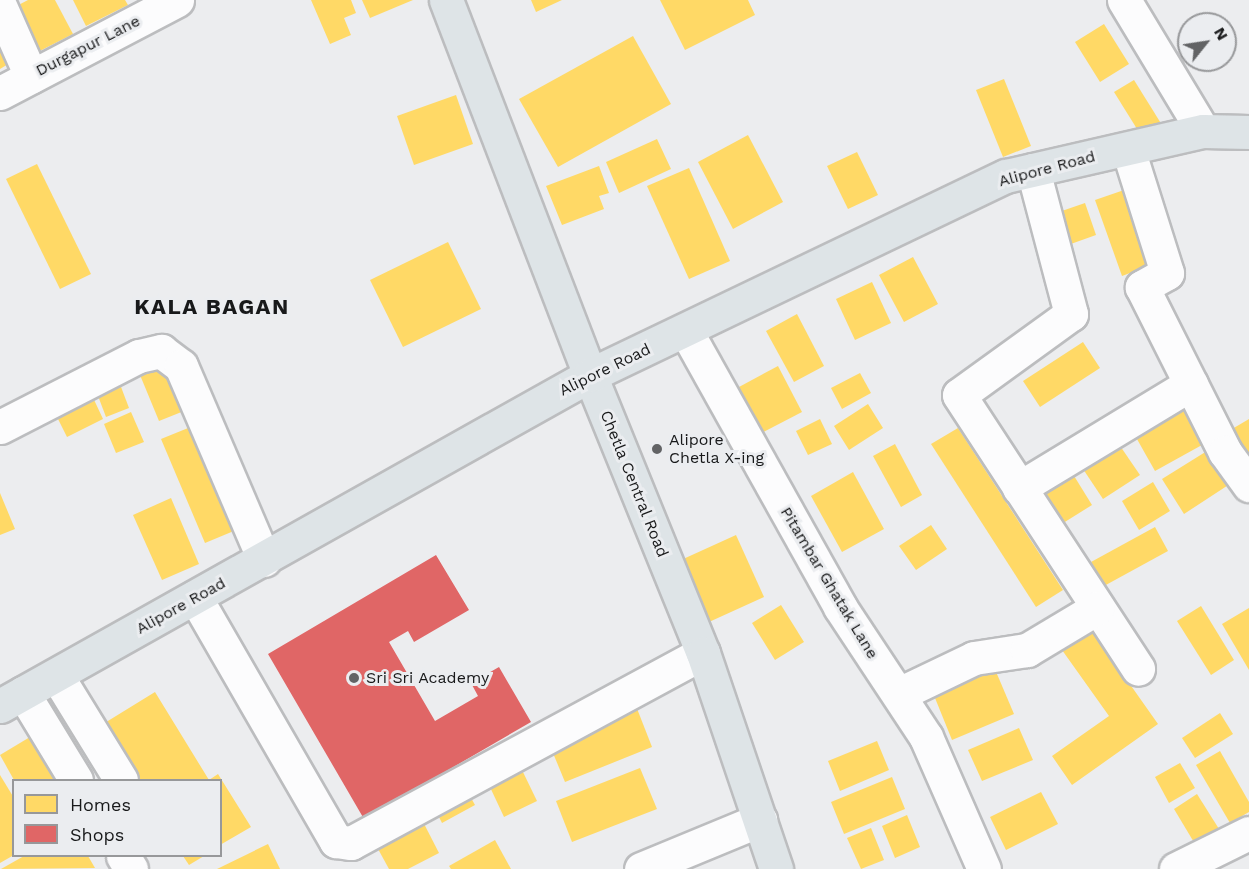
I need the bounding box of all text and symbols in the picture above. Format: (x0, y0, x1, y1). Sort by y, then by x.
street label: Durgapur Lane (33, 11, 143, 81)
north arrow (1177, 12, 1237, 72)
text: N (1210, 24, 1232, 44)
street label: Alipore Road (997, 147, 1097, 191)
district label: KALA BAGAN (134, 294, 290, 320)
street label: Alipore Road (556, 340, 654, 400)
street label: Chetla Central Road (596, 407, 672, 561)
place label: Alipore Chetla X-ing (669, 430, 765, 468)
marker: Alipore Chetla X-ing (650, 442, 664, 456)
street label: Pitambar Ghatak Lane (776, 503, 882, 663)
street label: Alipore Road (133, 574, 229, 638)
place label: Sri Sri Academy (366, 668, 490, 688)
marker: Sri Sri Academy (347, 671, 361, 685)
legend (12, 779, 222, 857)
text: Homes (70, 794, 131, 815)
text: Shops (70, 824, 124, 845)

